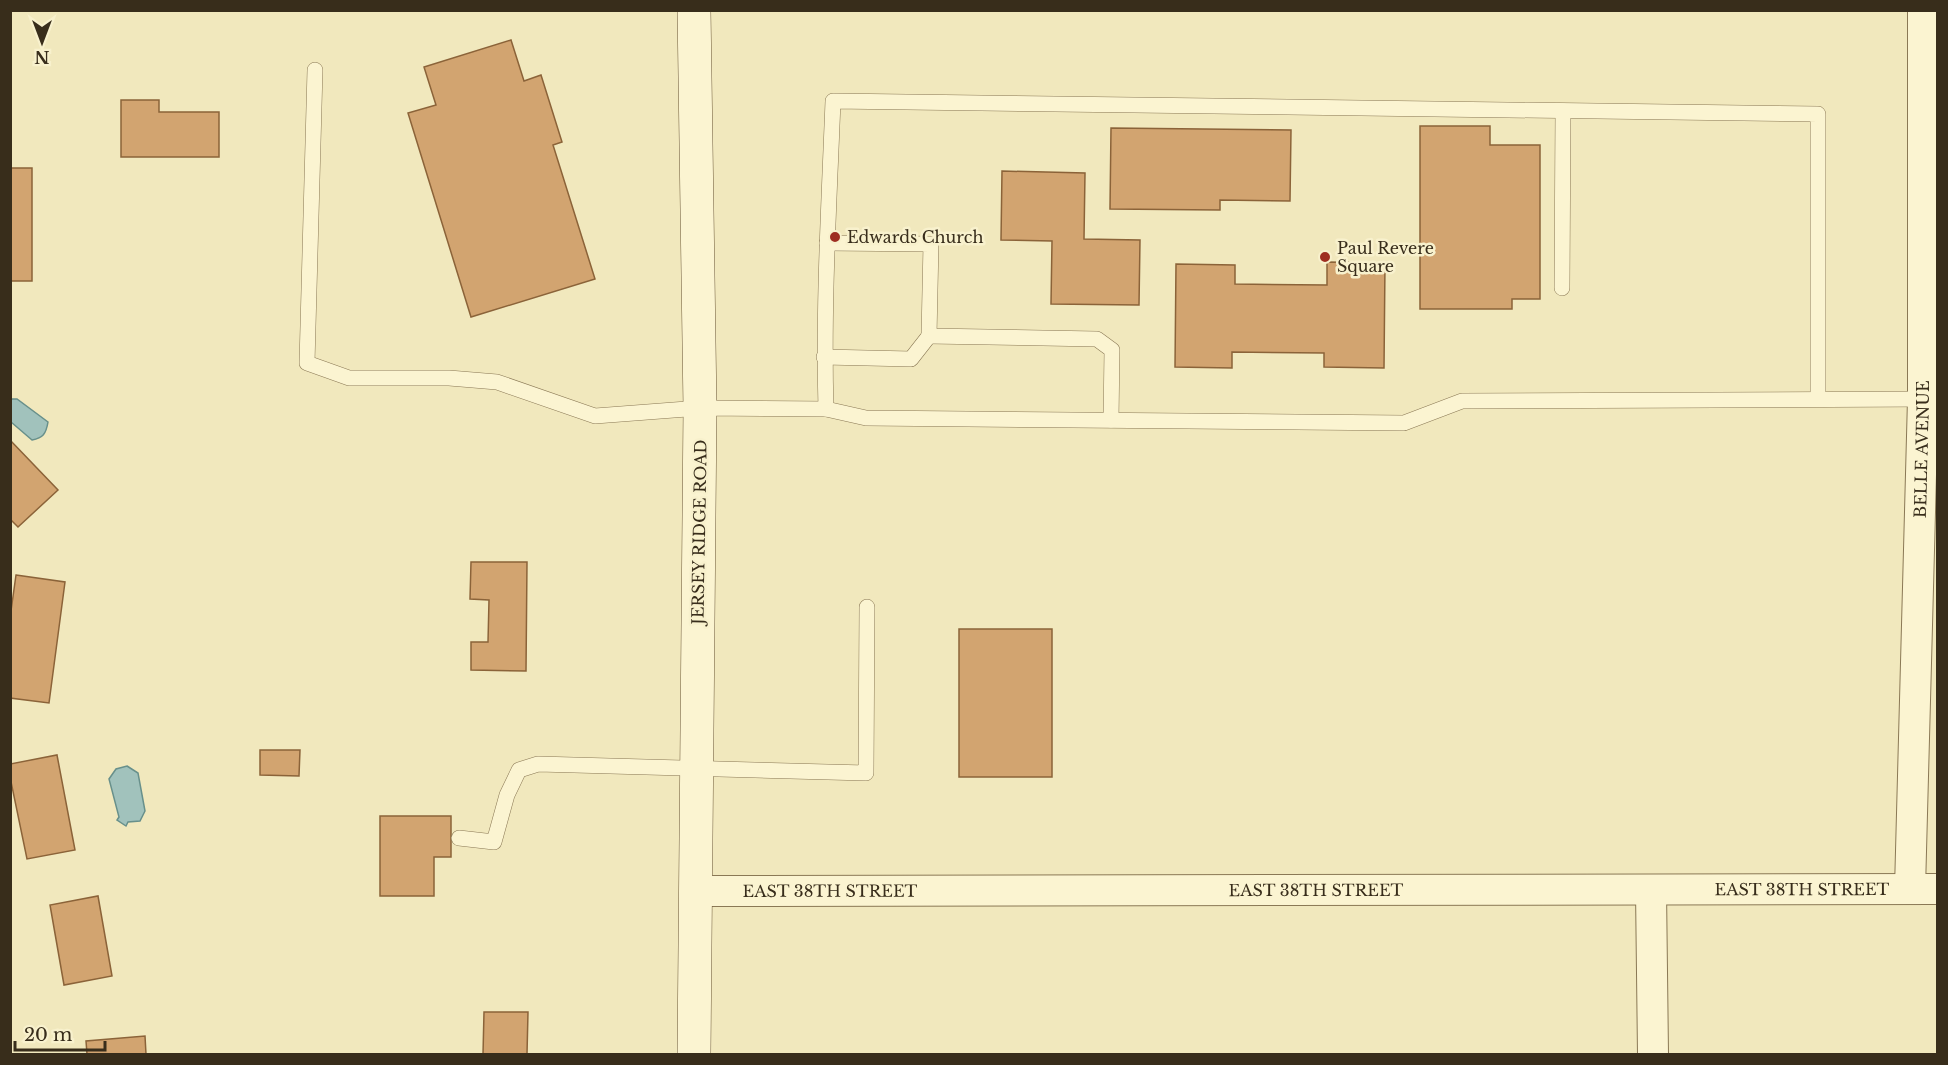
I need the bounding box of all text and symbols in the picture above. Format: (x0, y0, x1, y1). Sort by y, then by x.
north arrow (12, 12, 72, 72)
text: N (34, 47, 50, 67)
place label: Edwards Church (847, 227, 983, 247)
marker: Edwards Church (828, 230, 842, 244)
place label: Paul Revere Square (1337, 238, 1434, 276)
marker: Paul Revere Square (1318, 250, 1332, 264)
street label: BELLE AVENUE (1910, 380, 1933, 518)
street label: JERSEY RIDGE ROAD (687, 439, 711, 627)
street label: EAST 38TH STREET (1715, 879, 1890, 899)
street label: EAST 38TH STREET (1229, 880, 1404, 900)
street label: EAST 38TH STREET (743, 881, 918, 901)
scale bar (15, 1014, 105, 1052)
text: 20 m (24, 1024, 72, 1046)

